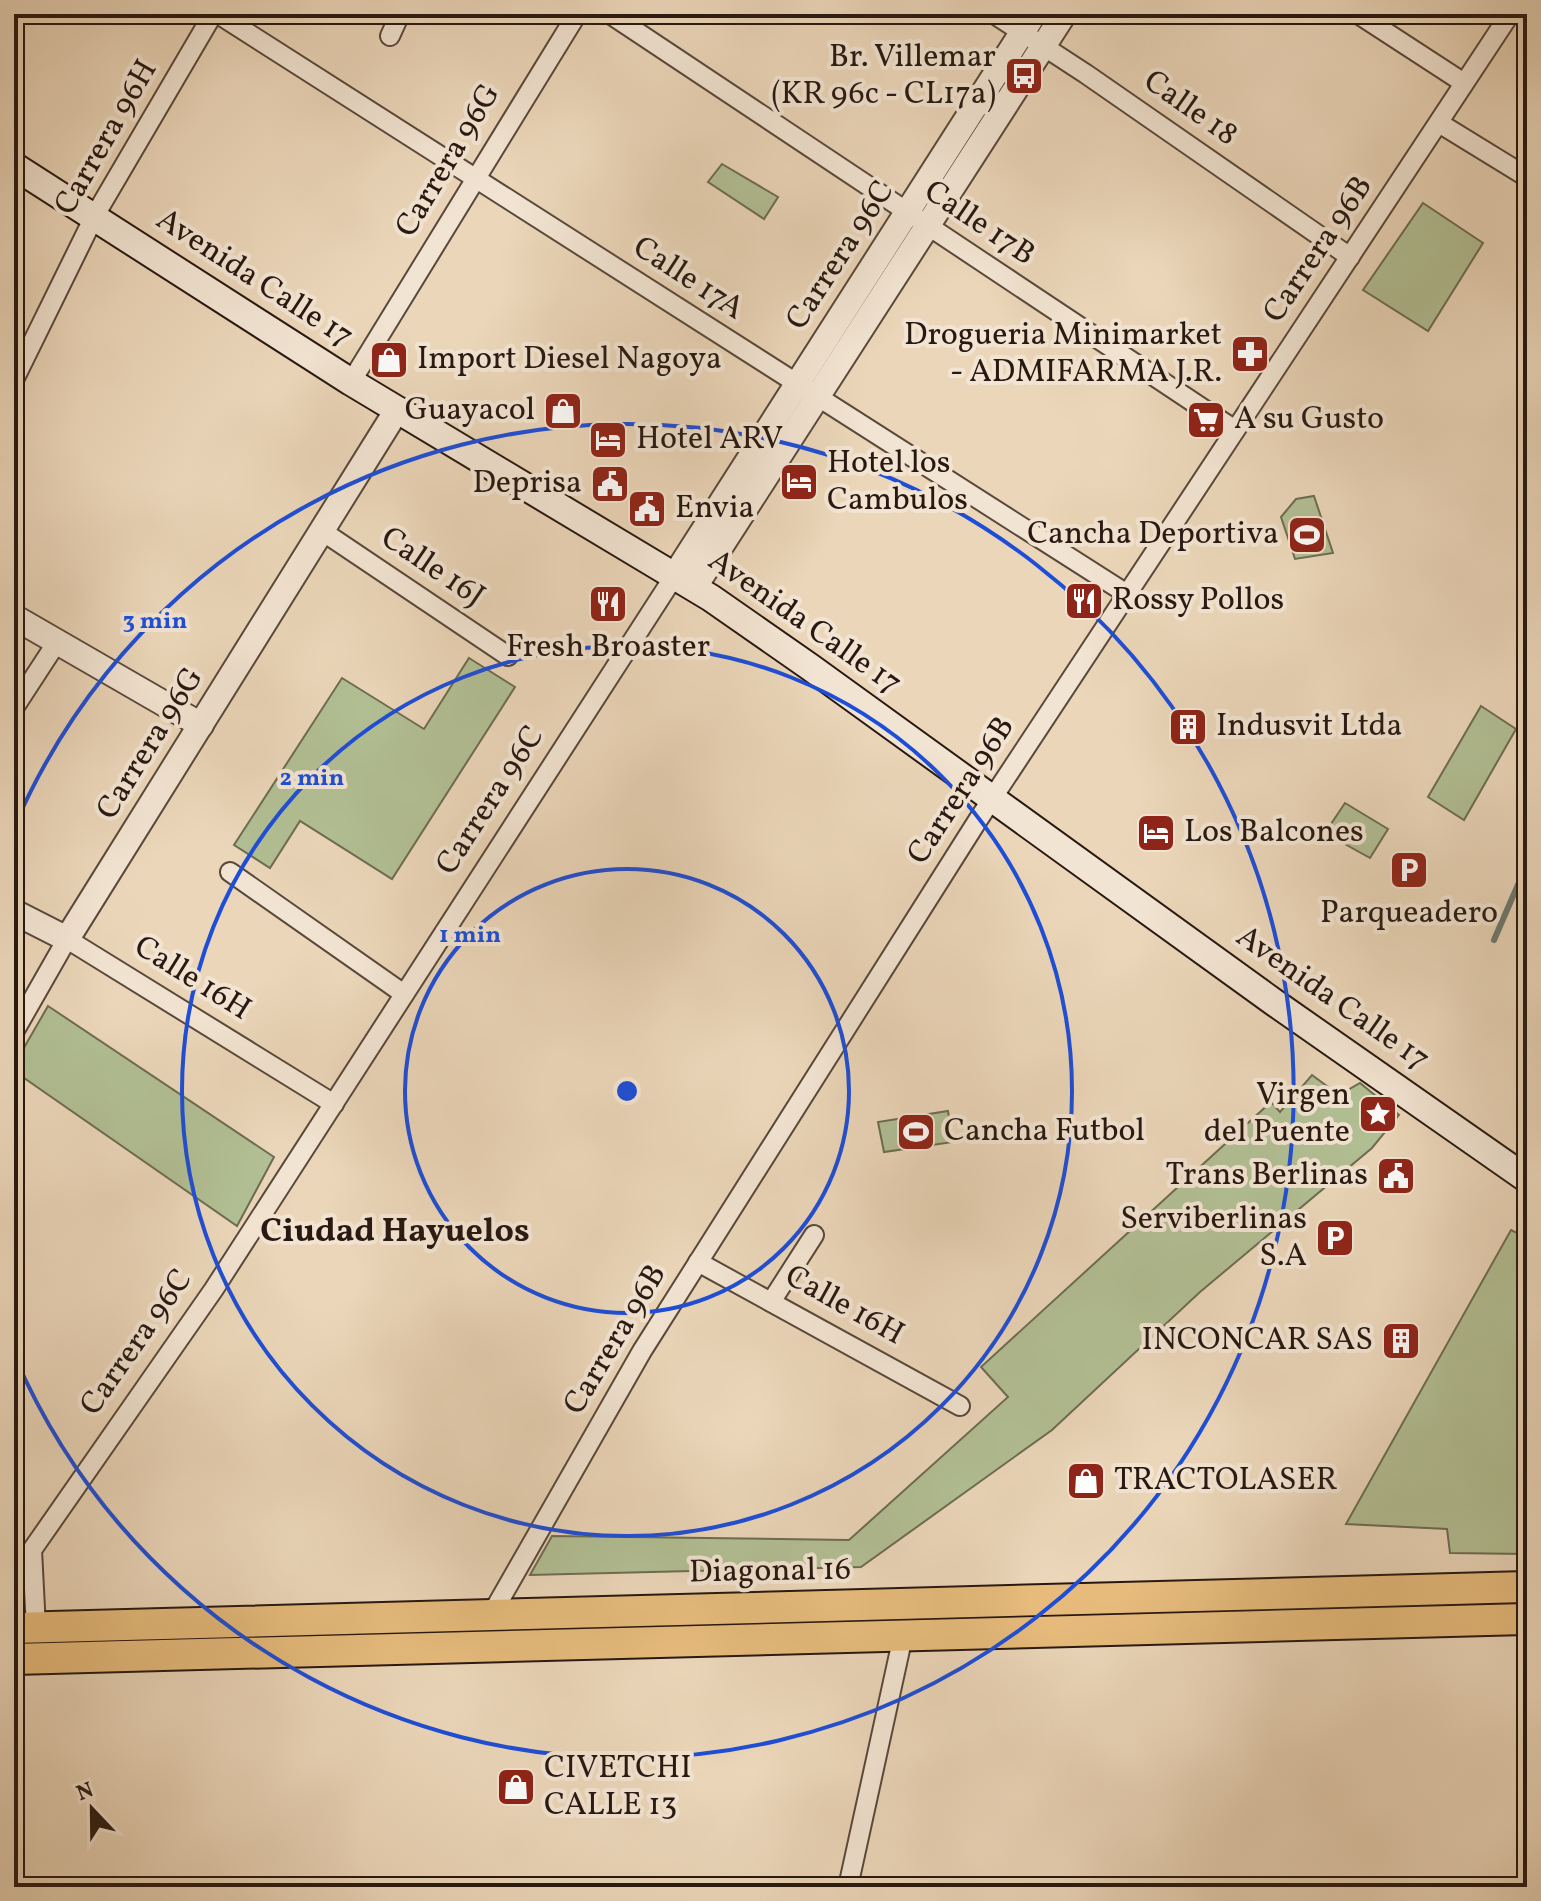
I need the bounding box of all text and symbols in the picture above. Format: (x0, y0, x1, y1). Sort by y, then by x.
place label: Br. Villemar (KR 96c - CL17a) (771, 36, 996, 117)
street label: Carrera 96H (45, 52, 169, 224)
bus stop icon: Br. Villemar (KR 96c - CL17a) (1003, 55, 1045, 97)
street label: Calle 18 (1134, 61, 1246, 157)
street label: Carrera 96G (386, 76, 512, 246)
street label: Carrera 96B (1254, 168, 1384, 332)
street label: Calle 17B (915, 171, 1043, 277)
street label: Carrera 96C (776, 173, 906, 339)
street label: Avenida Calle 17 (147, 199, 361, 359)
street label: Calle 17A (624, 227, 752, 331)
place label: Drogueria Minimarket - ADMIFARMA J.R. (904, 314, 1222, 395)
pharmacy icon: Drogueria Minimarket - ADMIFARMA J.R. (1229, 333, 1271, 375)
place label: Import Diesel Nagoya (417, 338, 722, 382)
shop icon: Import Diesel Nagoya (368, 339, 410, 381)
place label: Guayacol (405, 389, 535, 433)
shop icon: Guayacol (542, 390, 584, 432)
place label: A su Gusto (1234, 398, 1384, 442)
supermarket icon: A su Gusto (1185, 399, 1227, 441)
place label: Hotel ARV (636, 418, 783, 462)
hotel icon: Hotel ARV (587, 419, 629, 461)
place label: Hotel los Cambulos (827, 442, 968, 523)
hotel icon: Hotel los Cambulos (778, 461, 820, 503)
place label: Deprisa (472, 462, 582, 506)
public building icon: Deprisa (589, 463, 631, 505)
place label: Envia (675, 487, 755, 531)
public building icon: Envia (626, 488, 668, 530)
place label: Cancha Deportiva (1027, 513, 1279, 557)
sports icon: Cancha Deportiva (1286, 514, 1328, 556)
street label: Calle 16J (371, 517, 493, 619)
street label: Avenida Calle 17 (698, 540, 910, 706)
place label: Rossy Pollos (1112, 579, 1284, 623)
restaurant icon: Rossy Pollos (1063, 580, 1105, 622)
restaurant icon: Fresh Broaster (587, 583, 629, 625)
text: 3 min (123, 605, 187, 639)
place label: Fresh Broaster (506, 626, 710, 670)
street label: Carrera 96G (87, 659, 215, 829)
place label: Indusvit Ltda (1216, 705, 1403, 749)
building icon: Indusvit Ltda (1167, 706, 1209, 748)
street label: Carrera 96B (898, 708, 1026, 874)
street label: Carrera 96C (426, 718, 556, 884)
text: 2 min (280, 762, 345, 796)
place label: Los Balcones (1184, 811, 1364, 855)
hotel icon: Los Balcones (1135, 812, 1177, 854)
parking icon: Parqueadero (1388, 849, 1430, 891)
place label: Parqueadero (1320, 892, 1498, 936)
street label: Avenida Calle 17 (1226, 916, 1438, 1082)
text: 1 min (439, 919, 501, 953)
street label: Calle 16H (125, 926, 259, 1032)
place label: Virgen del Puente (1204, 1074, 1350, 1155)
centre of rings (613, 1077, 641, 1105)
place icon: Virgen del Puente (1357, 1093, 1399, 1135)
place label: Cancha Futbol (944, 1110, 1145, 1154)
sports icon: Cancha Futbol (895, 1111, 937, 1153)
place label: Trans Berlinas (1166, 1154, 1368, 1198)
public building icon: Trans Berlinas (1375, 1155, 1417, 1197)
place label: Serviberlinas S.A (1120, 1198, 1307, 1279)
district label: Ciudad Hayuelos (260, 1209, 530, 1256)
parking icon: Serviberlinas S.A (1314, 1217, 1356, 1259)
street label: Calle 16H (776, 1255, 912, 1357)
street label: Carrera 96B (554, 1256, 678, 1424)
street label: Carrera 96C (70, 1261, 204, 1425)
place label: INCONCAR SAS (1142, 1319, 1373, 1363)
building icon: INCONCAR SAS (1380, 1320, 1422, 1362)
place label: TRACTOLASER (1114, 1459, 1338, 1503)
shop icon: TRACTOLASER (1065, 1460, 1107, 1502)
street label: Diagonal 16 (689, 1549, 851, 1595)
place label: CIVETCHI CALLE 13 (544, 1747, 692, 1828)
shop icon: CIVETCHI CALLE 13 (495, 1766, 537, 1808)
north arrow (52, 1769, 132, 1849)
text: N (72, 1775, 99, 1810)

